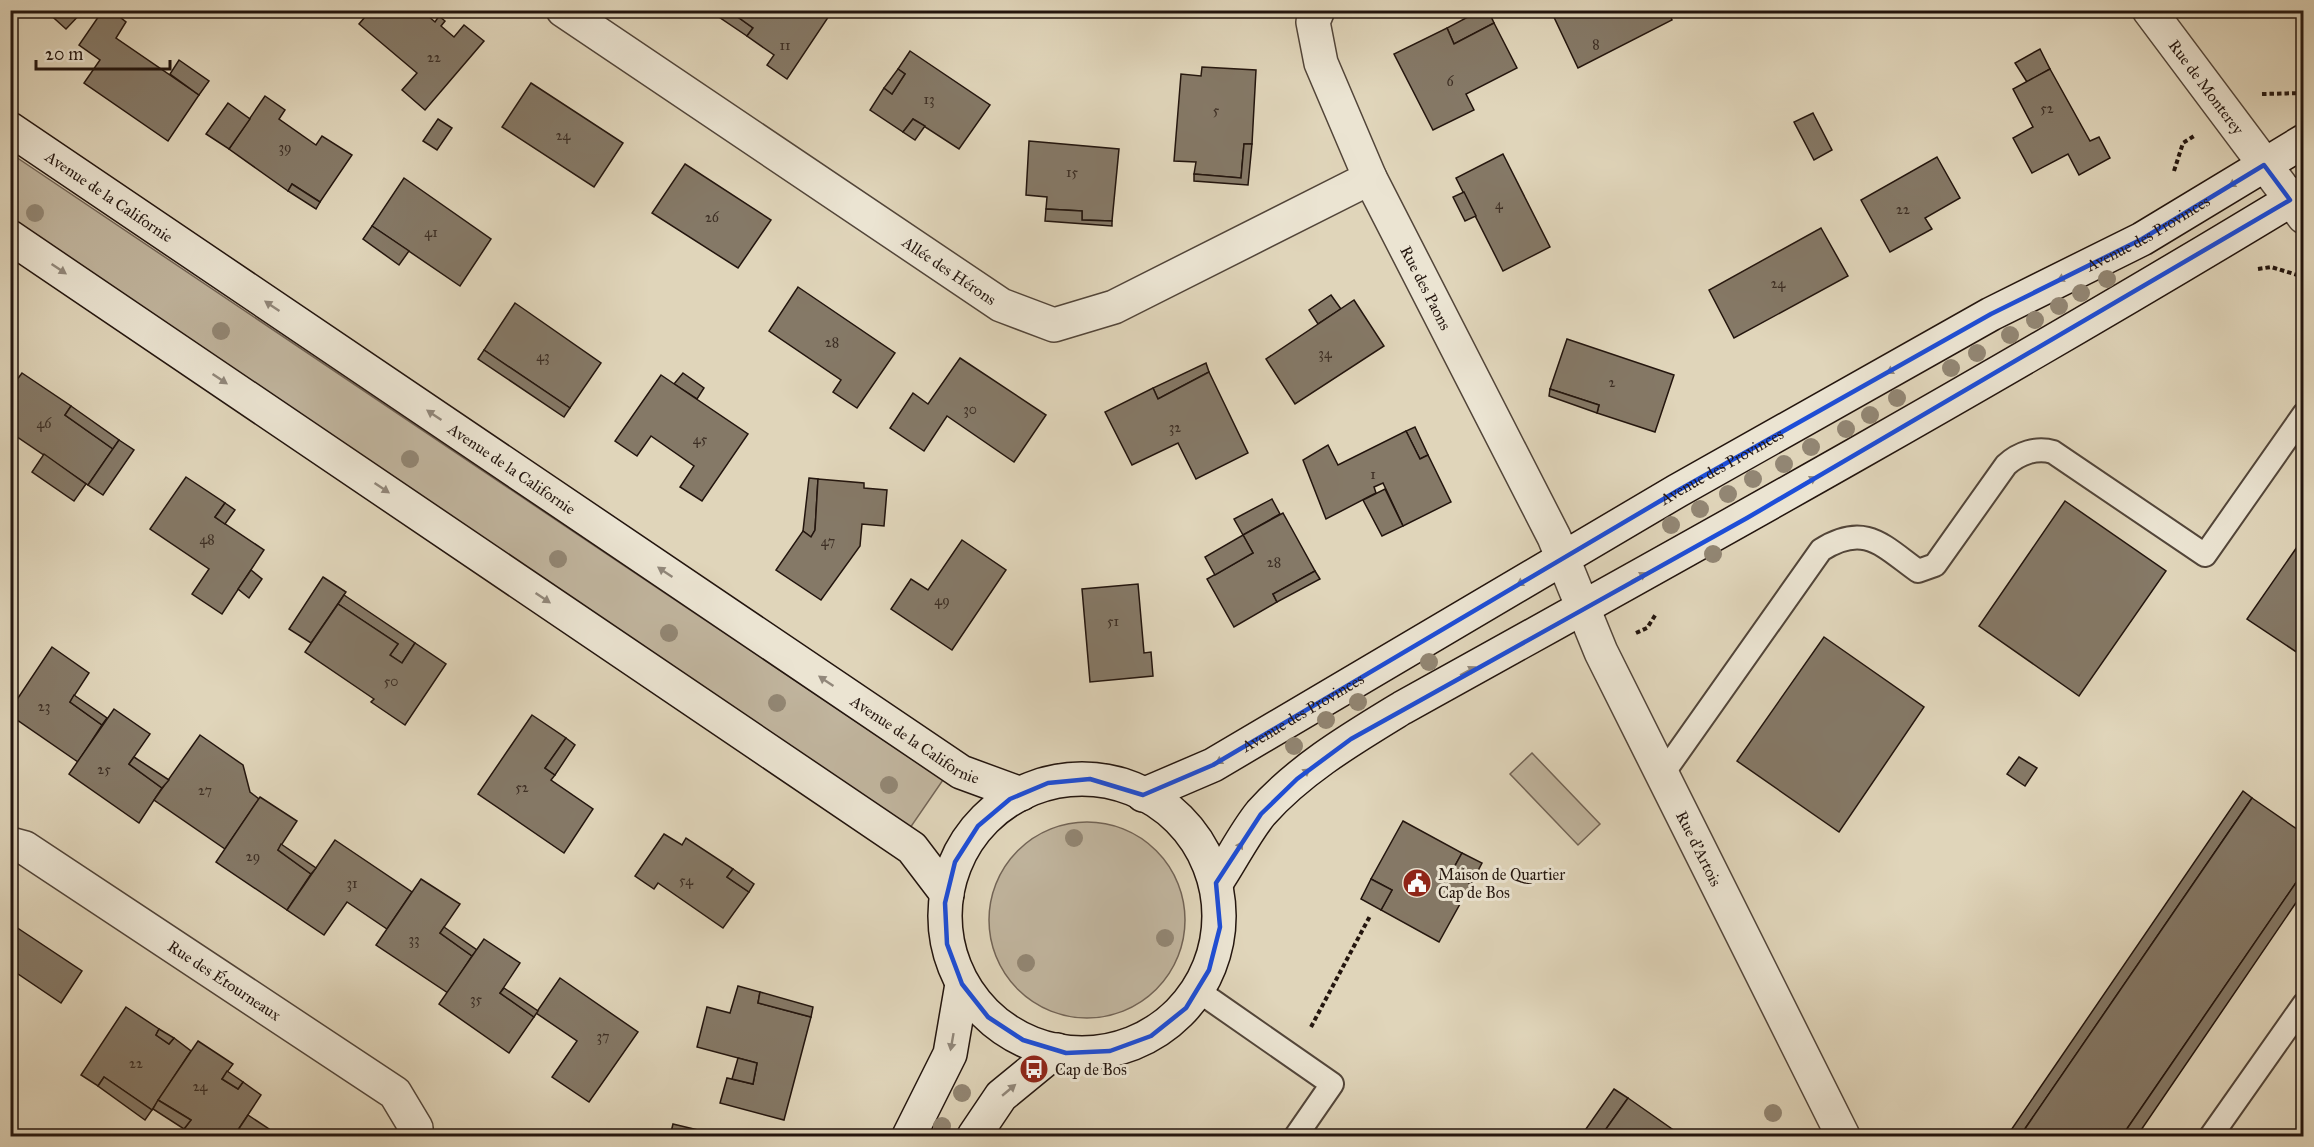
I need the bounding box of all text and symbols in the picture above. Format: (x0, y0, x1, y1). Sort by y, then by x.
scale bar (36, 33, 170, 71)
house number: 8 (1592, 36, 1600, 53)
street label: Rue de Monterey (2165, 36, 2248, 139)
house number: 11 (779, 37, 791, 54)
text: 20 m (45, 43, 83, 65)
house number: 22 (427, 49, 441, 66)
house number: 6 (1446, 73, 1454, 90)
house number: 13 (923, 91, 935, 108)
house number: 52 (2040, 100, 2054, 117)
house number: 5 (1213, 102, 1220, 119)
house number: 24 (556, 127, 572, 144)
house number: 39 (278, 139, 292, 156)
street label: Avenue de la Californie (41, 146, 177, 247)
house number: 15 (1066, 164, 1078, 181)
one-way arrow (2228, 177, 2244, 188)
street label: Avenue des Provinces (2082, 191, 2213, 276)
house number: 4 (1495, 196, 1504, 213)
house number: 22 (1896, 201, 1910, 218)
house number: 26 (705, 209, 720, 226)
house number: 41 (424, 224, 438, 241)
street label: Allée des Hérons (898, 232, 1000, 309)
street label: Rue des Paons (1396, 243, 1455, 333)
one-way arrow (51, 264, 67, 275)
one-way arrow (2057, 273, 2074, 282)
house number: 24 (1771, 275, 1787, 292)
one-way arrow (265, 300, 281, 312)
house number: 28 (825, 334, 839, 351)
house number: 34 (1318, 345, 1333, 362)
house number: 43 (536, 348, 550, 365)
one-way arrow (1885, 364, 1902, 374)
one-way arrow (212, 373, 228, 385)
house number: 2 (1609, 374, 1616, 391)
house number: 30 (963, 401, 977, 418)
one-way arrow (425, 410, 442, 421)
house number: 46 (37, 415, 52, 432)
street label: Avenue de la Californie (444, 418, 579, 519)
house number: 32 (1169, 419, 1181, 436)
street label: Avenue des Provinces (1656, 424, 1787, 509)
house number: 45 (693, 431, 708, 448)
house number: 1 (1370, 466, 1376, 483)
one-way arrow (1801, 476, 1817, 487)
one-way arrow (373, 482, 389, 494)
house number: 48 (199, 531, 215, 548)
house number: 47 (821, 533, 835, 550)
house number: 28 (1267, 554, 1281, 571)
one-way arrow (657, 567, 673, 578)
one-way arrow (1631, 572, 1648, 582)
one-way arrow (1515, 576, 1532, 586)
one-way arrow (535, 592, 551, 603)
house number: 49 (934, 592, 950, 609)
house number: 51 (1107, 613, 1119, 630)
one-way arrow (1460, 666, 1477, 676)
street label: Avenue des Provinces (1237, 669, 1367, 757)
house number: 50 (384, 673, 398, 690)
one-way arrow (819, 675, 835, 687)
street label: Avenue de la Californie (846, 691, 982, 788)
house number: 23 (38, 698, 50, 715)
one-way arrow (1215, 753, 1231, 764)
house number: 25 (97, 761, 111, 778)
one-way arrow (1295, 768, 1311, 780)
house number: 52 (515, 779, 529, 796)
house number: 27 (198, 782, 212, 799)
street label: Rue d'Artois (1672, 808, 1726, 890)
one-way arrow (1233, 841, 1244, 857)
house number: 29 (246, 848, 260, 865)
place label: Maison de Quartier Cap de Bos (1438, 865, 1565, 902)
public building icon: Maison de Quartier Cap de Bos (1401, 867, 1433, 899)
house number: 54 (679, 872, 694, 889)
house number: 31 (346, 875, 358, 892)
house number: 33 (408, 931, 420, 948)
street label: Rue des Étourneaux (164, 936, 284, 1025)
house number: 35 (470, 991, 483, 1008)
house number: 37 (596, 1028, 610, 1045)
one-way arrow (947, 1032, 956, 1051)
bus stop icon: Cap de Bos (1018, 1053, 1050, 1085)
house number: 22 (129, 1055, 143, 1072)
place label: Cap de Bos (1055, 1060, 1127, 1079)
house number: 24 (193, 1078, 209, 1095)
one-way arrow (1001, 1083, 1017, 1096)

